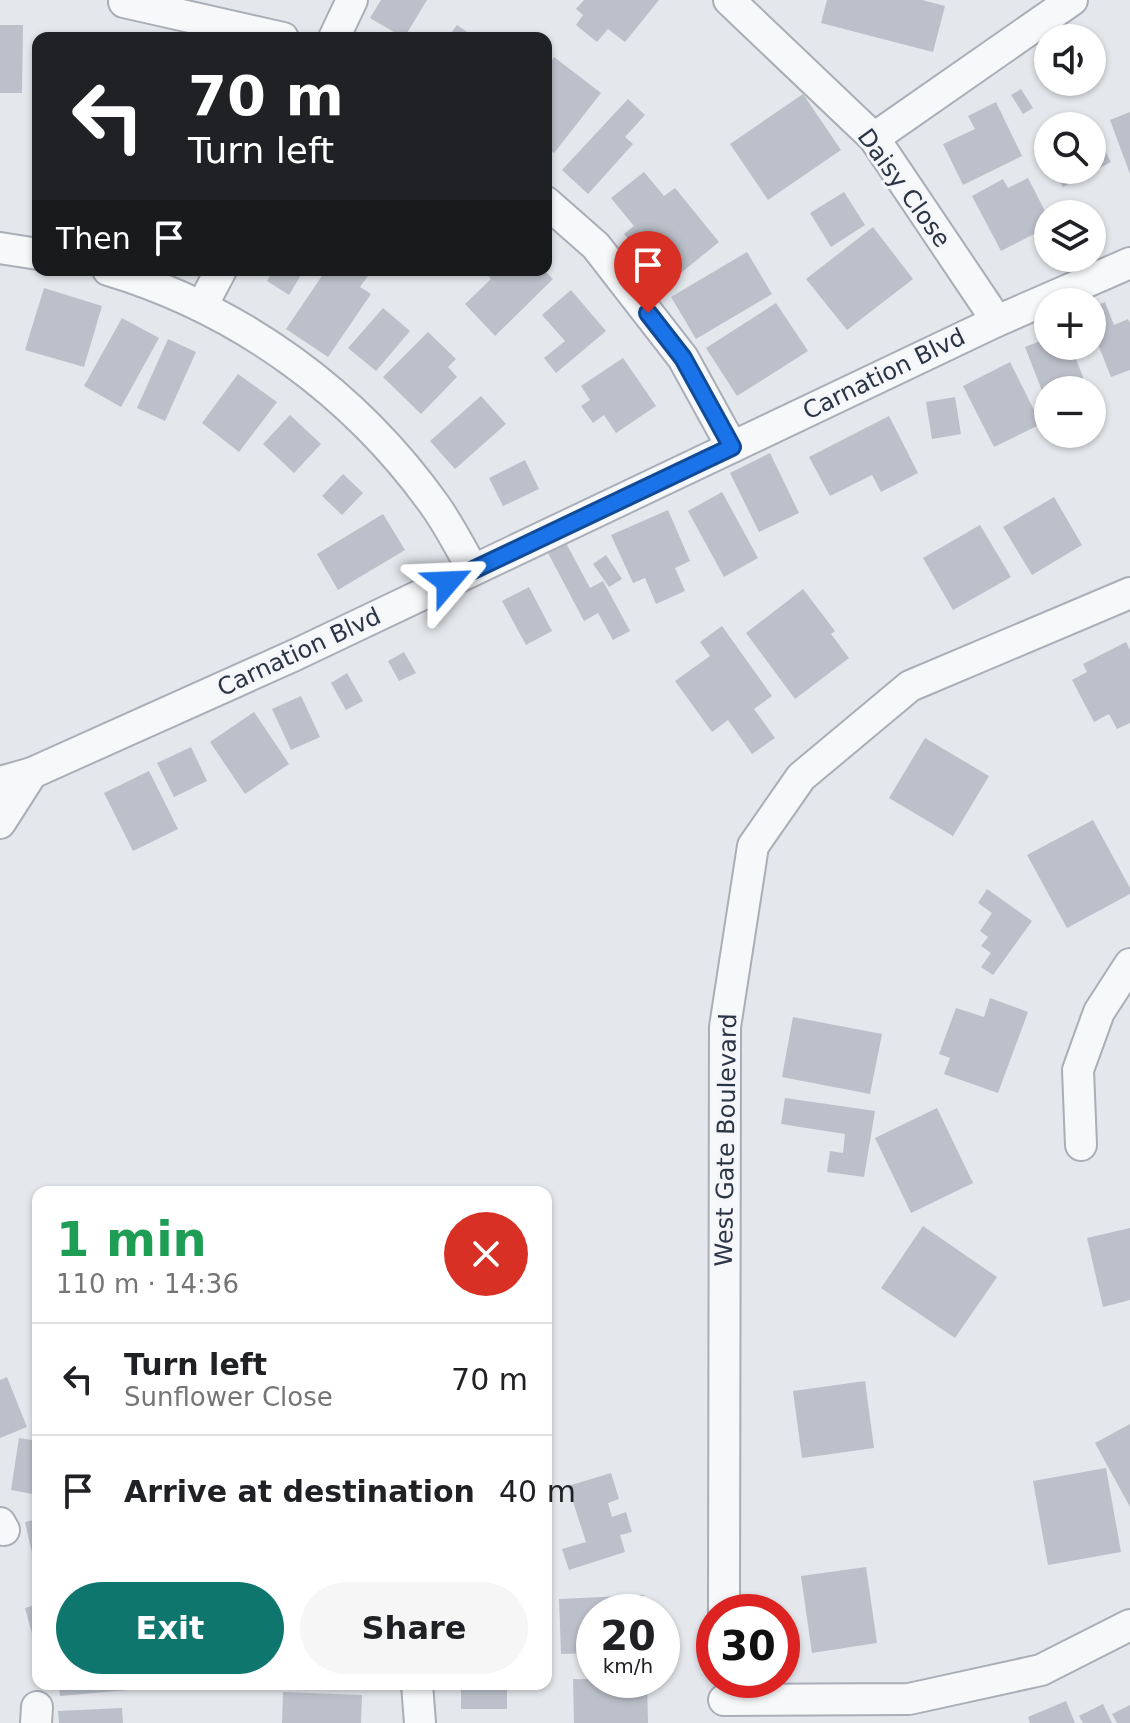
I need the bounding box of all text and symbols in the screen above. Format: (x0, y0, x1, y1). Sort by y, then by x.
map controls (1034, 24, 1106, 448)
button: sound (1034, 24, 1106, 96)
text: 70 m (188, 63, 344, 128)
icon: left (56, 64, 160, 168)
button: search (1034, 112, 1106, 184)
street label: Daisy Close (852, 123, 956, 253)
text: Turn left (188, 130, 334, 171)
button: layers (1034, 200, 1106, 272)
icon: arrive (147, 216, 191, 260)
text: Then (56, 221, 131, 256)
pin (614, 231, 682, 313)
icon: arrive (626, 243, 670, 287)
button: + (1034, 288, 1106, 360)
street label: Carnation Blvd (798, 323, 970, 425)
button: − (1034, 376, 1106, 448)
position arrow (406, 540, 490, 624)
street label: Carnation Blvd (213, 602, 385, 702)
street label: West Gate Boulevard (710, 1013, 742, 1267)
text: 1 min (56, 1211, 207, 1267)
button: close (444, 1212, 528, 1296)
text: 110 m · 14:36 (56, 1269, 239, 1299)
text: Turn left (124, 1347, 267, 1382)
icon: left (56, 1357, 100, 1401)
text: 70 m (451, 1362, 528, 1397)
text: Sunflower Close (124, 1382, 333, 1412)
icon: arrive (56, 1469, 100, 1513)
text: Arrive at destination (124, 1474, 475, 1509)
text: 40 m (499, 1474, 576, 1509)
button: Exit (56, 1582, 284, 1674)
button: Share (300, 1582, 528, 1674)
speed limit sign: 30 (696, 1594, 800, 1698)
text: 20 (600, 1613, 656, 1659)
text: km/h (603, 1654, 653, 1678)

